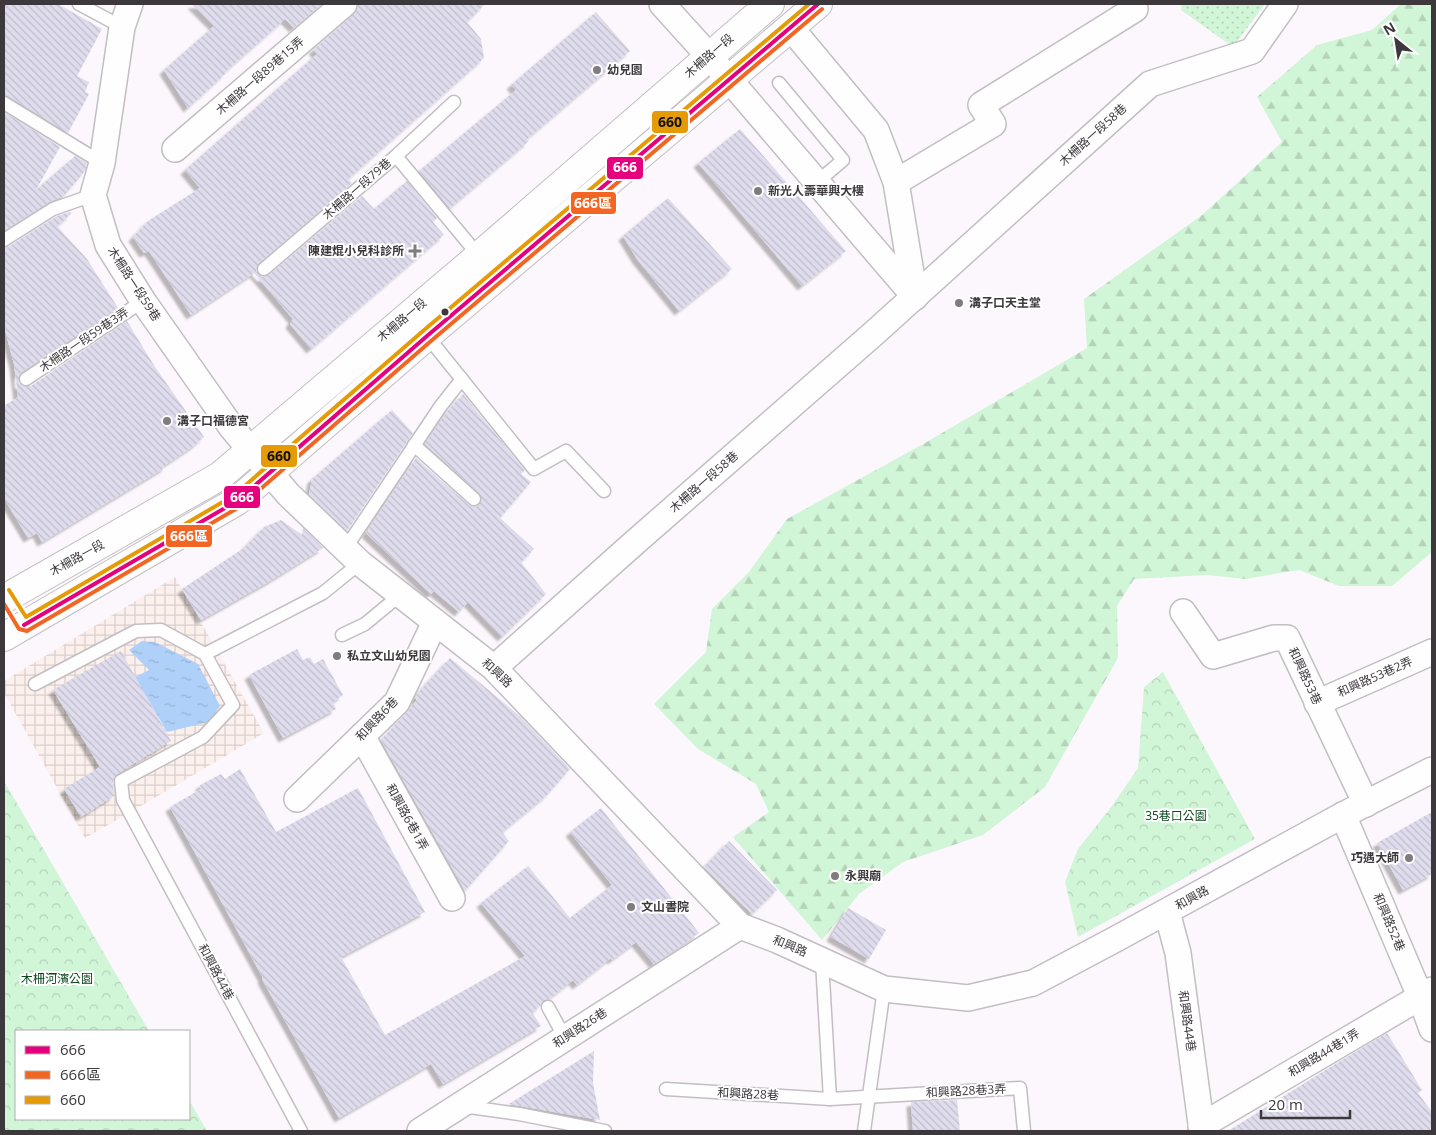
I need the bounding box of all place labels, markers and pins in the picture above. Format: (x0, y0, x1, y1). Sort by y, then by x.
place label: 幼兒園 (607, 61, 643, 78)
marker: 幼兒園 (591, 64, 603, 76)
place label: 新光人壽華興大樓 (768, 182, 864, 199)
marker: 新光人壽華興大樓 (752, 185, 764, 197)
place label: 陳建焜小兒科診所 (308, 242, 404, 259)
marker: 陳建焜小兒科診所 (408, 244, 422, 258)
place label: 溝子口天主堂 (969, 294, 1041, 311)
marker: 溝子口天主堂 (953, 297, 965, 309)
unlabelled marker (440, 307, 450, 317)
place label: 溝子口福德宮 (177, 412, 249, 429)
marker: 溝子口福德宮 (161, 415, 173, 427)
place label: 私立文山幼兒園 (347, 647, 431, 664)
marker: 私立文山幼兒園 (331, 650, 343, 662)
place label: 巧遇大師 (1351, 849, 1399, 866)
marker: 巧遇大師 (1403, 852, 1415, 864)
place label: 永興廟 (845, 867, 881, 884)
marker: 永興廟 (829, 870, 841, 882)
place label: 文山書院 (641, 898, 689, 915)
marker: 文山書院 (625, 901, 637, 913)

